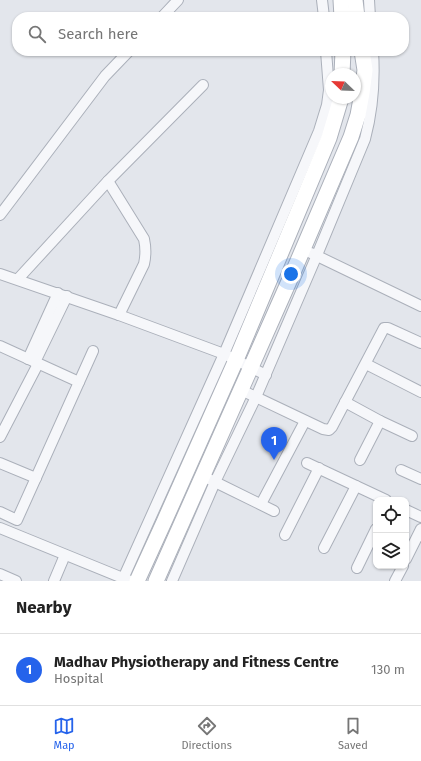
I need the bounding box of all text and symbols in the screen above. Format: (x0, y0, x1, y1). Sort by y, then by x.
search box (12, 12, 409, 56)
icon: search (26, 23, 48, 45)
text: Search here (58, 25, 138, 43)
north arrow (325, 68, 361, 104)
your location (281, 264, 301, 284)
pin: 1 (261, 427, 287, 460)
map controls (373, 497, 409, 569)
button: locate (373, 497, 409, 533)
button: layers (373, 533, 409, 569)
text: Nearby (16, 597, 71, 618)
text: Madhav Physiotherapy and Fitness Centre (54, 653, 339, 671)
text: 1 (26, 662, 32, 677)
text: 130 m (371, 662, 405, 677)
text: Hospital (54, 671, 103, 686)
tab: Map (53, 715, 75, 752)
tab: Directions (181, 715, 232, 752)
tab: Saved (338, 715, 368, 752)

